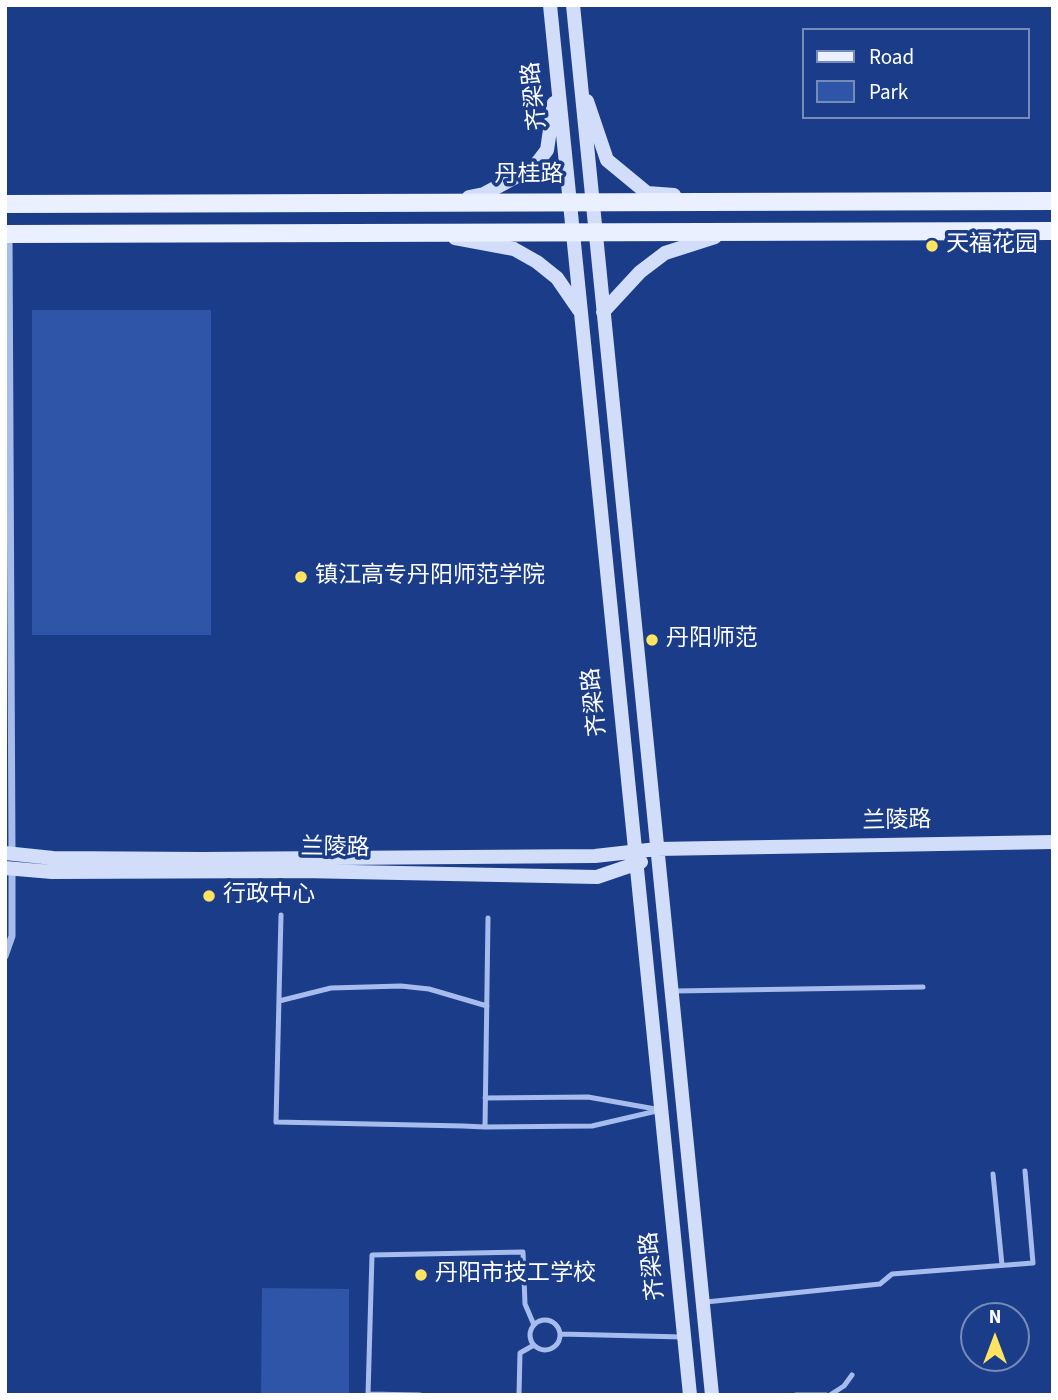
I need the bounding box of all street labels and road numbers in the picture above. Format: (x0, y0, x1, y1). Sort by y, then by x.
street label: 齐梁路 (519, 60, 553, 132)
street label: 丹桂路 (495, 162, 563, 190)
street label: 齐梁路 (579, 666, 613, 738)
street label: 兰陵路 (862, 808, 932, 836)
street label: 兰陵路 (300, 835, 370, 863)
street label: 齐梁路 (637, 1230, 671, 1302)

